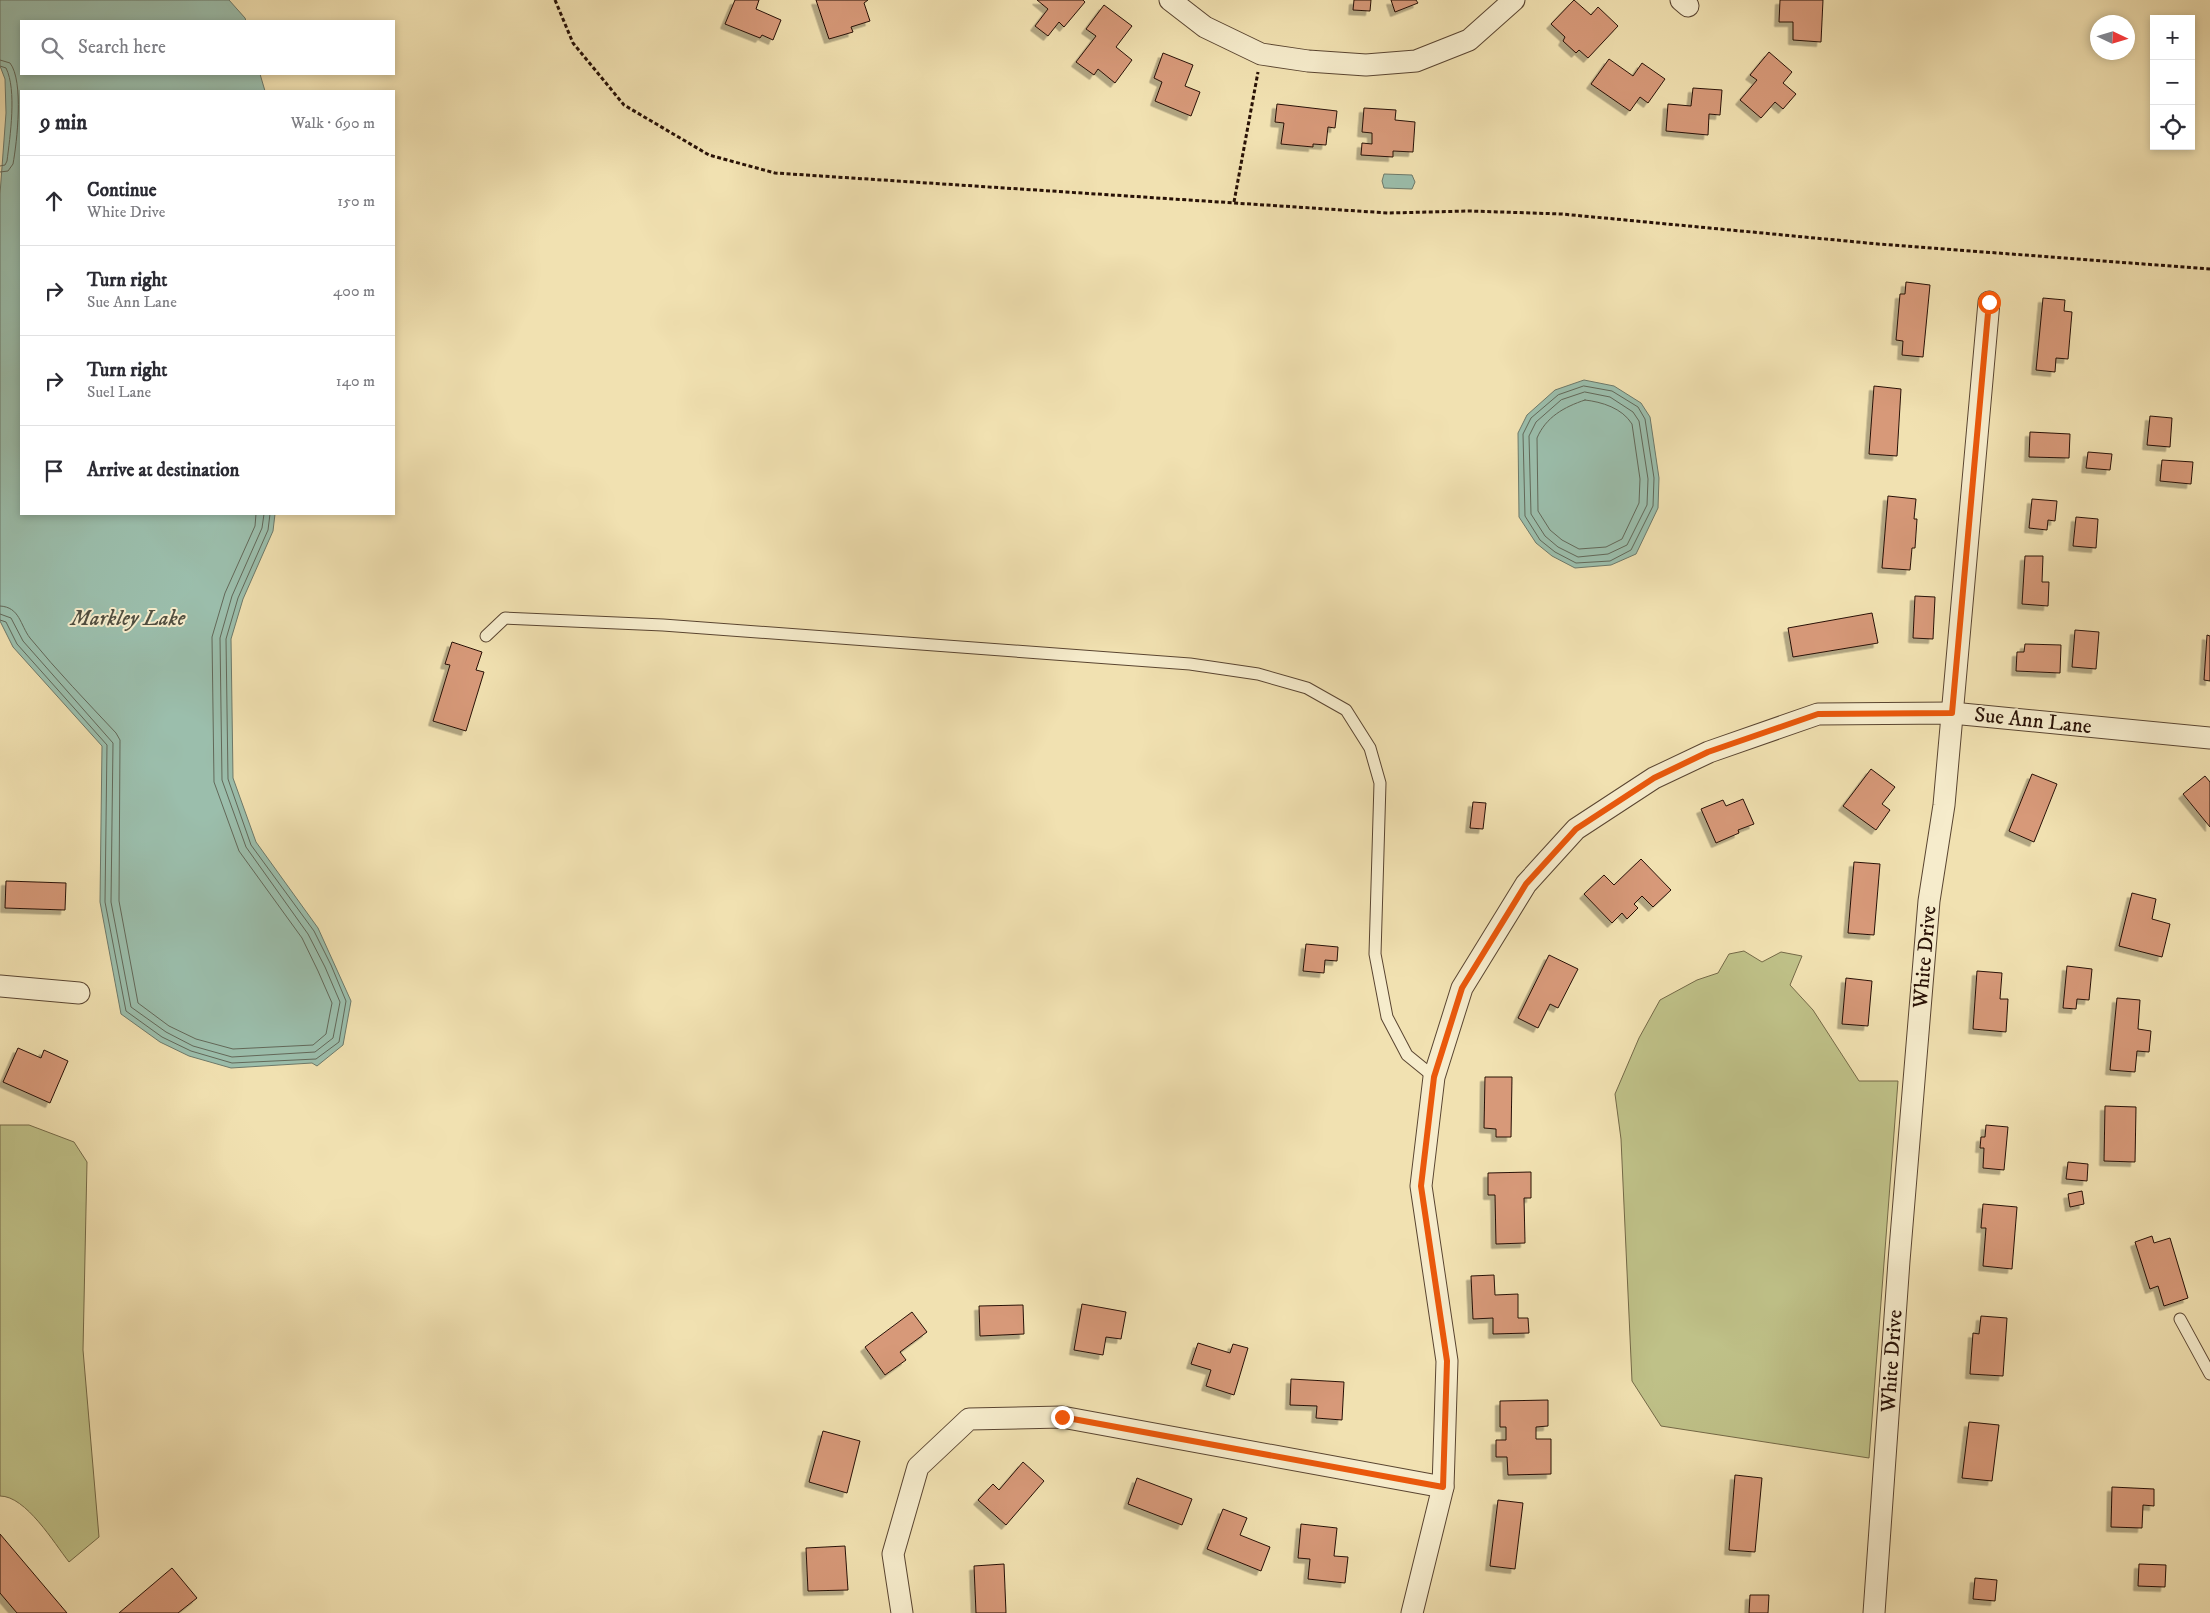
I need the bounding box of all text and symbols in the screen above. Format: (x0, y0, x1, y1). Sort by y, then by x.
north arrow (2090, 15, 2135, 60)
map controls (2150, 15, 2195, 150)
button: + (2150, 15, 2195, 60)
search box (20, 20, 395, 75)
icon: search (38, 34, 66, 62)
text: Search here (78, 36, 166, 59)
button: − (2150, 60, 2195, 105)
button: locate (2150, 105, 2195, 150)
text: 9 min (40, 110, 87, 136)
text: Walk · 690 m (291, 113, 375, 133)
text: Continue (87, 179, 157, 202)
icon: ahead (40, 187, 68, 215)
text: 150 m (337, 191, 375, 211)
text: White Drive (87, 202, 165, 222)
text: Turn right (87, 269, 167, 292)
icon: right (40, 277, 68, 305)
text: 400 m (333, 281, 375, 301)
route start (1978, 291, 2001, 314)
text: Sue Ann Lane (87, 292, 177, 312)
text: Turn right (87, 359, 167, 382)
icon: right (40, 367, 68, 395)
text: 140 m (336, 371, 375, 391)
text: Suel Lane (87, 382, 151, 402)
icon: arrive (40, 457, 68, 485)
text: Arrive at destination (87, 459, 239, 482)
water label: Markley Lake (69, 605, 186, 632)
street label: Sue Ann Lane (1973, 702, 2093, 740)
street label: White Drive (1907, 904, 1942, 1010)
street label: White Drive (1875, 1308, 1909, 1414)
route end (1051, 1406, 1074, 1429)

